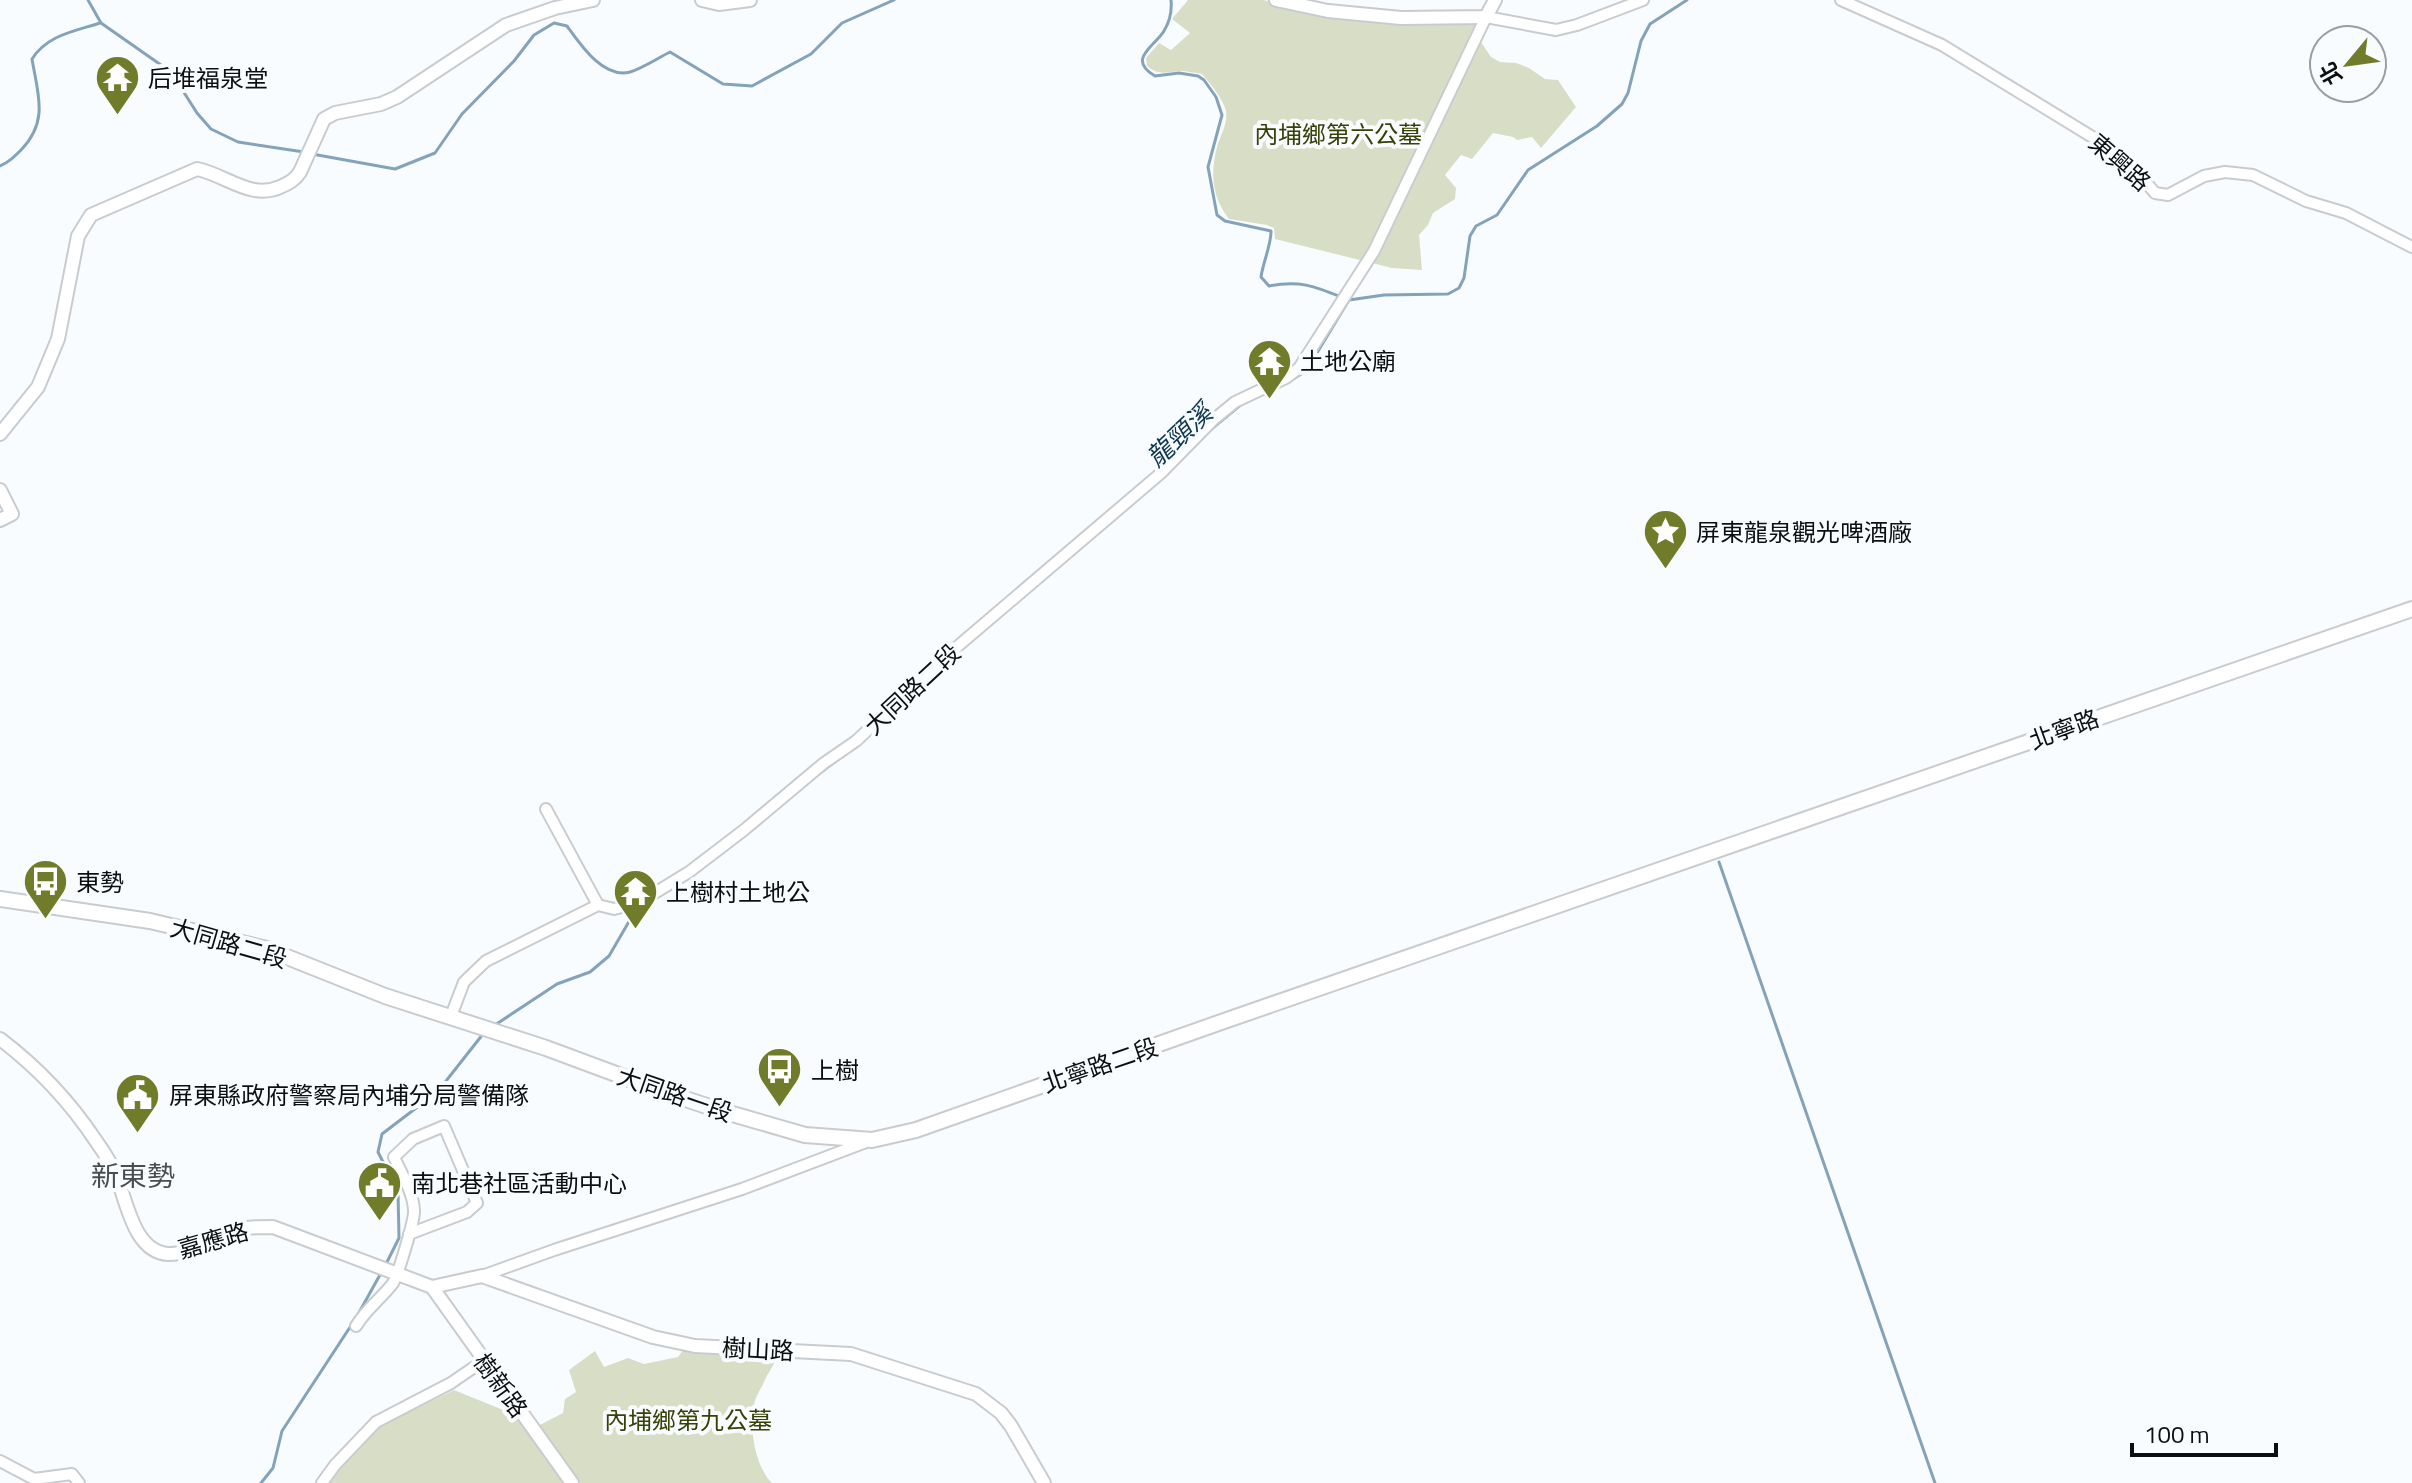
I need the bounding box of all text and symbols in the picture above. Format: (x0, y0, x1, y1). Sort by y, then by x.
north arrow (2308, 24, 2388, 104)
temple icon: 后堆福泉堂 (93, 54, 141, 117)
text: 北 (2310, 56, 2351, 92)
place label: 后堆福泉堂 (148, 60, 268, 96)
park label: 內埔鄉第六公墓 (1254, 116, 1422, 152)
street label: 東興路 (2081, 125, 2159, 199)
temple icon: 土地公廟 (1245, 337, 1293, 400)
place label: 土地公廟 (1300, 343, 1396, 379)
water label: 龍頸溪 (1137, 391, 1224, 476)
place icon: 屏東龍泉觀光啤酒廠 (1641, 508, 1689, 571)
place label: 屏東龍泉觀光啤酒廠 (1696, 514, 1912, 550)
street label: 大同路二段 (856, 635, 968, 743)
street label: 北寧路 (2024, 700, 2104, 758)
bus stop icon: 東勢 (21, 858, 69, 921)
place label: 東勢 (76, 864, 124, 900)
temple icon: 上樹村土地公 (611, 868, 659, 931)
place label: 上樹村土地公 (666, 874, 810, 910)
street label: 大同路二段 (166, 909, 292, 977)
street label: 北寧路二段 (1037, 1028, 1163, 1102)
bus stop icon: 上樹 (756, 1046, 804, 1109)
place label: 上樹 (811, 1052, 859, 1088)
street label: 大同路一段 (612, 1057, 738, 1131)
public building icon: 屏東縣政府警察局內埔分局警備隊 (114, 1071, 162, 1134)
place label: 屏東縣政府警察局內埔分局警備隊 (169, 1077, 529, 1113)
district label: 新東勢 (91, 1154, 175, 1197)
public building icon: 南北巷社區活動中心 (356, 1159, 404, 1222)
place label: 南北巷社區活動中心 (411, 1165, 627, 1201)
street label: 嘉應路 (173, 1213, 253, 1267)
street label: 樹山路 (721, 1329, 795, 1369)
street label: 樹新路 (465, 1345, 537, 1425)
park label: 內埔鄉第九公墓 (604, 1402, 772, 1438)
scale bar (2132, 1407, 2276, 1457)
text: 100 m (2144, 1416, 2210, 1452)

